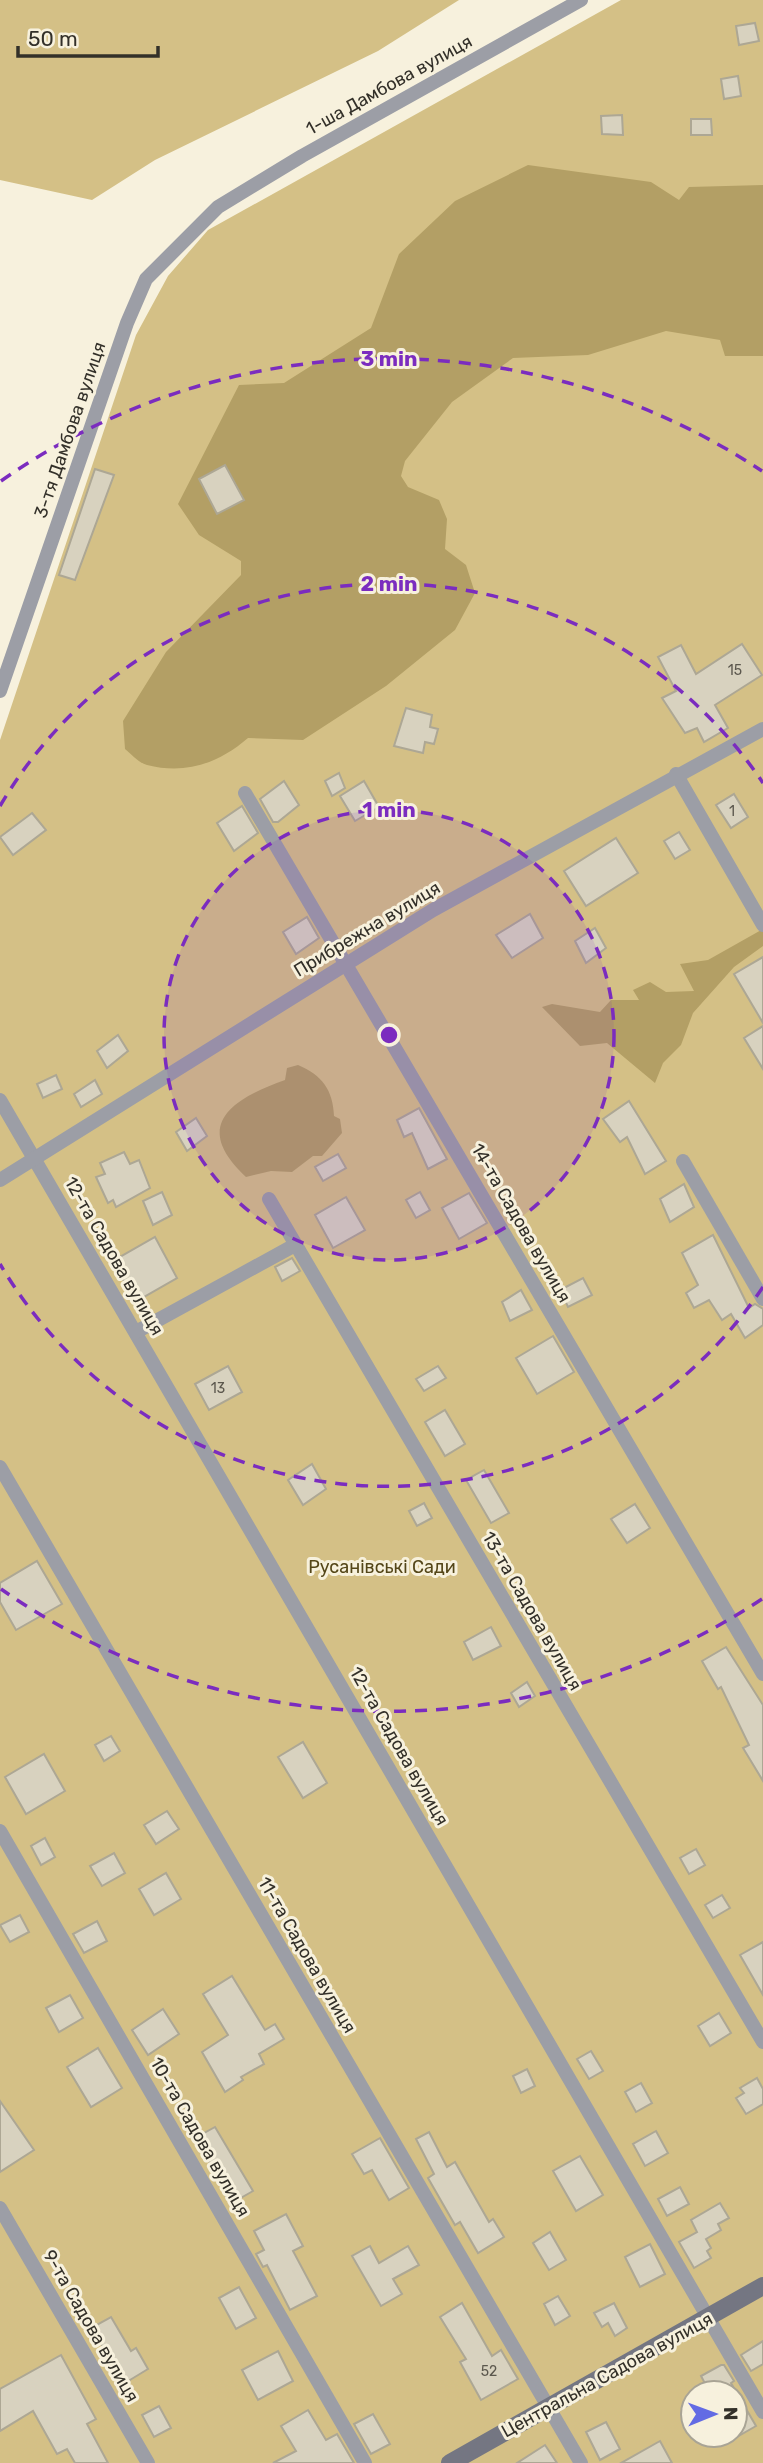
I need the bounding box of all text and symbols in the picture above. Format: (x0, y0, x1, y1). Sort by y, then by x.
scale bar (18, 14, 158, 58)
text: 50 m (28, 26, 78, 51)
street label: 1-ша Дамбова вулиця (302, 30, 476, 140)
street label: 3-тя Дамбова вулиця (29, 339, 111, 521)
text: 3 min (360, 346, 418, 371)
text: 2 min (361, 571, 417, 596)
house number: 15 (728, 662, 742, 679)
text: 1 min (362, 797, 416, 822)
house number: 1 (729, 803, 735, 820)
street label: Прибрежна вулиця (290, 877, 444, 981)
centre of rings (377, 1023, 401, 1047)
street label: 14-та Садова вулиця (466, 1139, 576, 1307)
street label: 12-та Садова вулиця (60, 1173, 168, 1339)
house number: 13 (211, 1380, 225, 1397)
street label: 13-та Садова вулиця (477, 1528, 587, 1694)
park label: Русанівські Сади (308, 1556, 456, 1578)
street label: 12-та Садова вулиця (345, 1663, 453, 1829)
street label: 11-та Садова вулиця (253, 1873, 361, 2037)
street label: 10-та Садова вулиця (145, 2053, 255, 2221)
street label: 9-та Садова вулиця (38, 2246, 144, 2406)
street label: Центральна Садова вулиця (498, 2308, 716, 2442)
house number: 52 (481, 2363, 497, 2380)
north arrow (679, 2379, 749, 2449)
text: N (719, 2407, 742, 2421)

